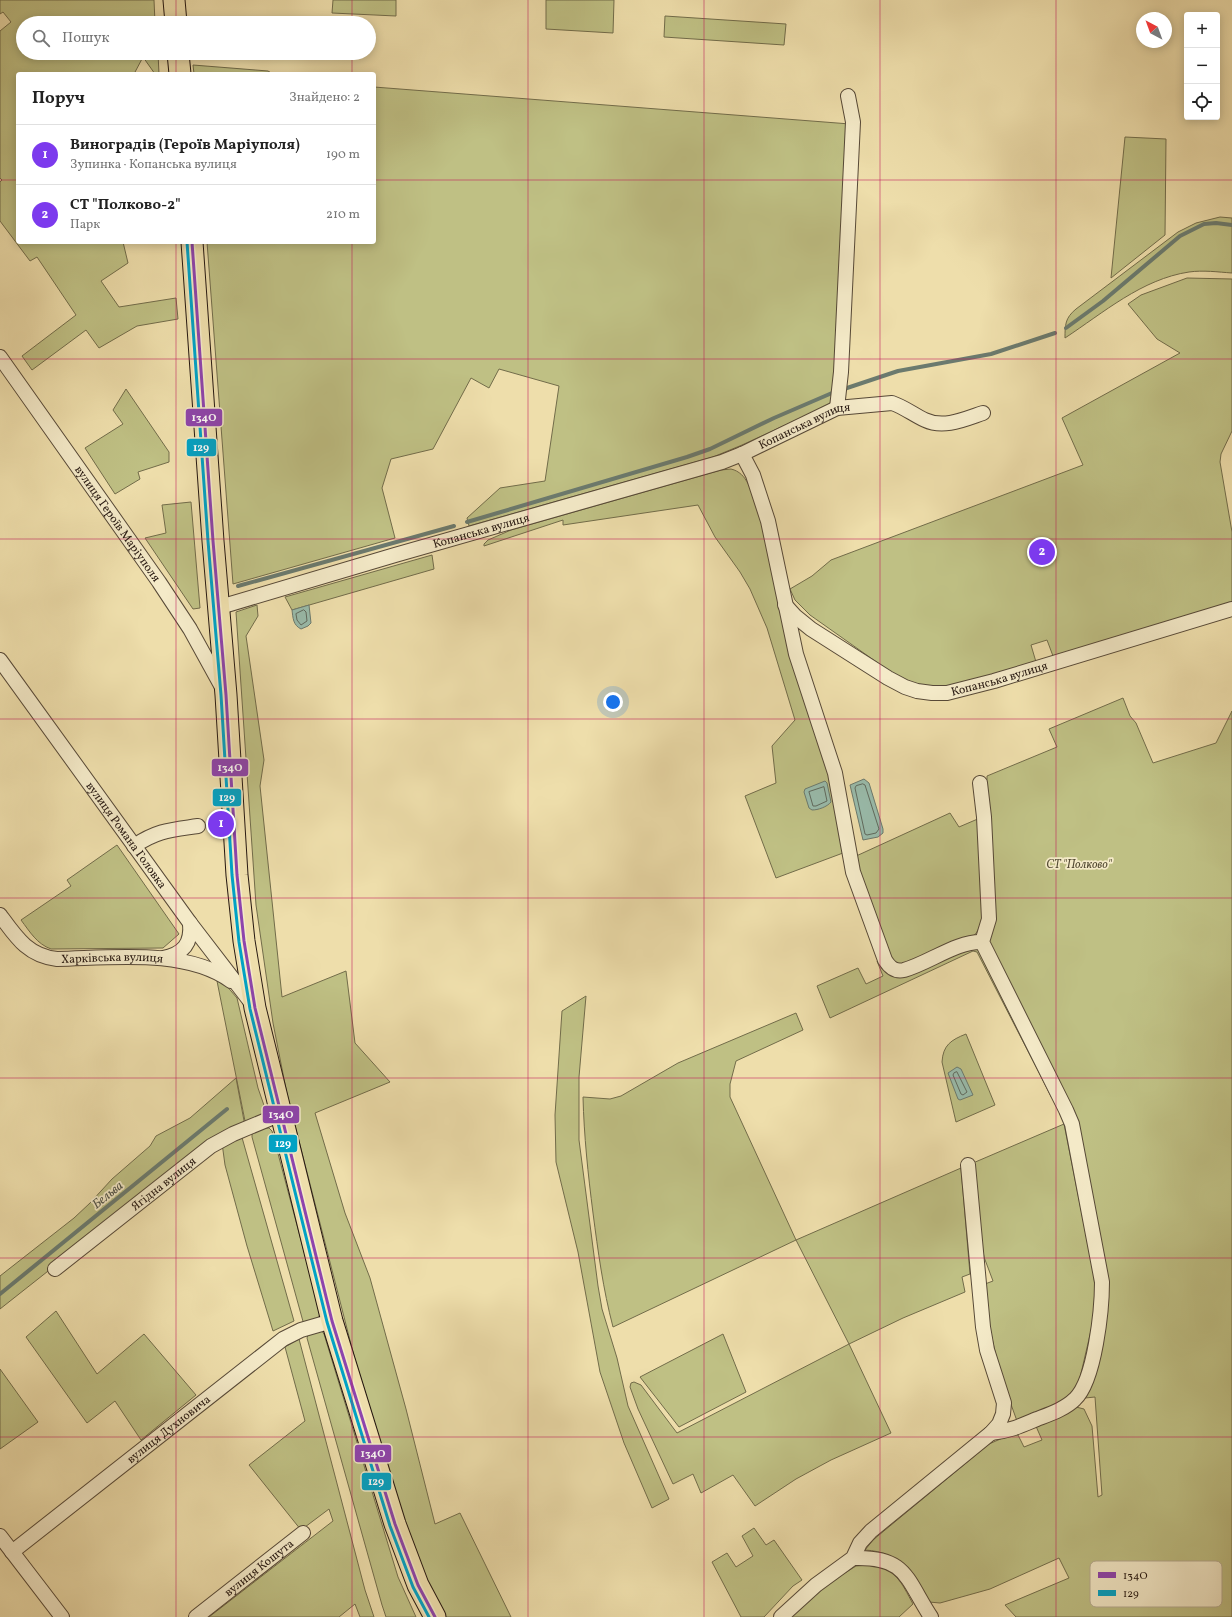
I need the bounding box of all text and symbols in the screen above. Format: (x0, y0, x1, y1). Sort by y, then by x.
north arrow (1136, 12, 1172, 48)
map controls (1184, 12, 1220, 120)
button: + (1184, 12, 1220, 48)
search box (16, 16, 376, 60)
icon: search (30, 27, 52, 49)
text: Пошук (62, 28, 110, 49)
button: − (1184, 48, 1220, 84)
button: locate (1184, 84, 1220, 120)
text: Поруч (32, 87, 85, 110)
text: Знайдено: 2 (289, 89, 360, 107)
text: Виноградів (Героїв Маріуполя) (70, 135, 300, 156)
text: 1 (42, 146, 48, 164)
text: 190 m (326, 146, 360, 164)
text: Зупинка · Копанська вулиця (70, 156, 237, 174)
text: СТ "Полково-2" (70, 195, 181, 216)
text: 2 (42, 206, 48, 224)
text: 210 m (326, 206, 360, 224)
text: Парк (70, 216, 100, 234)
street label: Копанська вулиця (756, 400, 851, 454)
line badge: 134О (185, 408, 223, 427)
text: 134О (192, 411, 216, 426)
line badge: 129 (186, 438, 217, 457)
text: 129 (193, 441, 209, 456)
street label: вулиця Героїв Маріуполя (70, 463, 163, 585)
street label: Копанська вулиця (431, 510, 531, 553)
pin: 2 (1029, 537, 1055, 567)
street label: Копанська вулиця (950, 658, 1050, 701)
your location (603, 692, 623, 712)
line badge: 134О (211, 758, 249, 777)
text: 134О (218, 761, 242, 776)
street label: вулиця Романа Головка (82, 779, 170, 892)
line badge: 129 (212, 788, 242, 807)
text: 129 (219, 791, 235, 806)
pin: 1 (208, 809, 234, 839)
park label: СТ "Полково" (1046, 857, 1113, 873)
street label: Харківська вулиця (61, 950, 164, 968)
line badge: 134О (262, 1105, 300, 1124)
text: 134О (269, 1108, 293, 1123)
line badge: 129 (268, 1134, 298, 1153)
text: 129 (275, 1137, 291, 1152)
street label: Ягідна вулиця (128, 1154, 200, 1215)
water label: Бельва (89, 1177, 128, 1214)
street label: вулиця Духновича (124, 1392, 214, 1468)
line badge: 134О (354, 1444, 392, 1463)
text: 134О (361, 1447, 385, 1462)
line badge: 129 (361, 1472, 392, 1491)
text: 129 (368, 1475, 384, 1490)
street label: вулиця Кошута (221, 1536, 298, 1601)
legend (1090, 1561, 1222, 1607)
text: 134О (1123, 1569, 1148, 1584)
text: 129 (1123, 1587, 1139, 1602)

